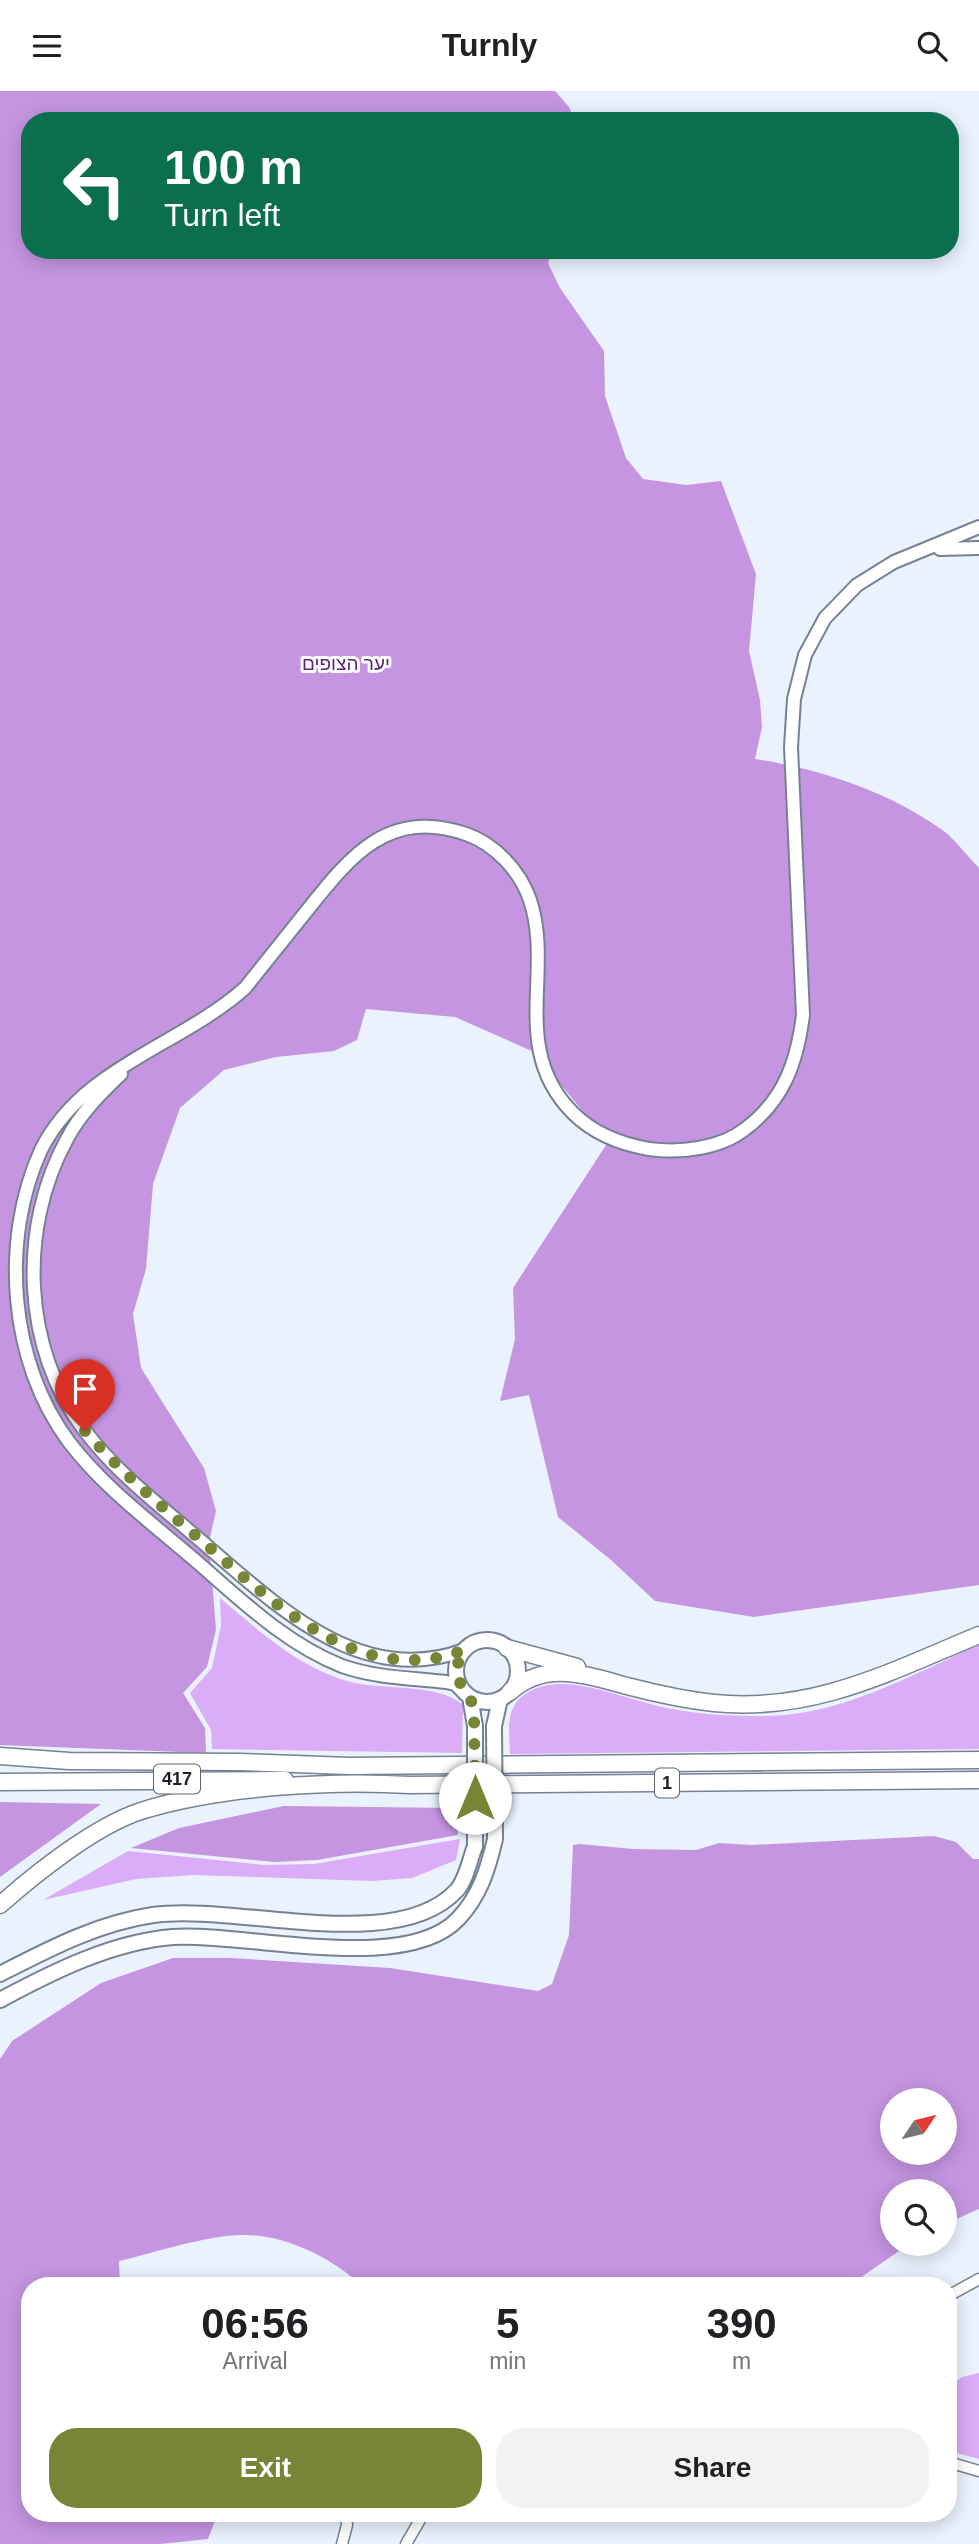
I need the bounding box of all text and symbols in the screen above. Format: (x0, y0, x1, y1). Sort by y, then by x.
icon: menu (28, 27, 66, 65)
text: Turnly (442, 27, 537, 63)
icon: search (913, 27, 951, 65)
icon: left (49, 140, 140, 231)
text: 100 m (164, 140, 303, 194)
text: Turn left (164, 197, 280, 233)
park label: יער הצופים (302, 653, 390, 674)
pin (55, 1359, 115, 1431)
icon: arrive (66, 1370, 104, 1408)
position arrow (438, 1761, 512, 1835)
road number: 417 (154, 1765, 200, 1793)
road number: 1 (655, 1769, 679, 1798)
north arrow (880, 2088, 957, 2165)
map controls (880, 2088, 957, 2256)
button: search (880, 2179, 957, 2256)
text: 06:56 (201, 2300, 309, 2347)
text: 5 (496, 2300, 519, 2347)
text: 390 (707, 2300, 777, 2347)
text: Arrival (222, 2348, 288, 2374)
text: min (489, 2348, 526, 2374)
text: m (732, 2348, 751, 2374)
button: Exit (49, 2428, 482, 2508)
button: Share (496, 2428, 929, 2508)

